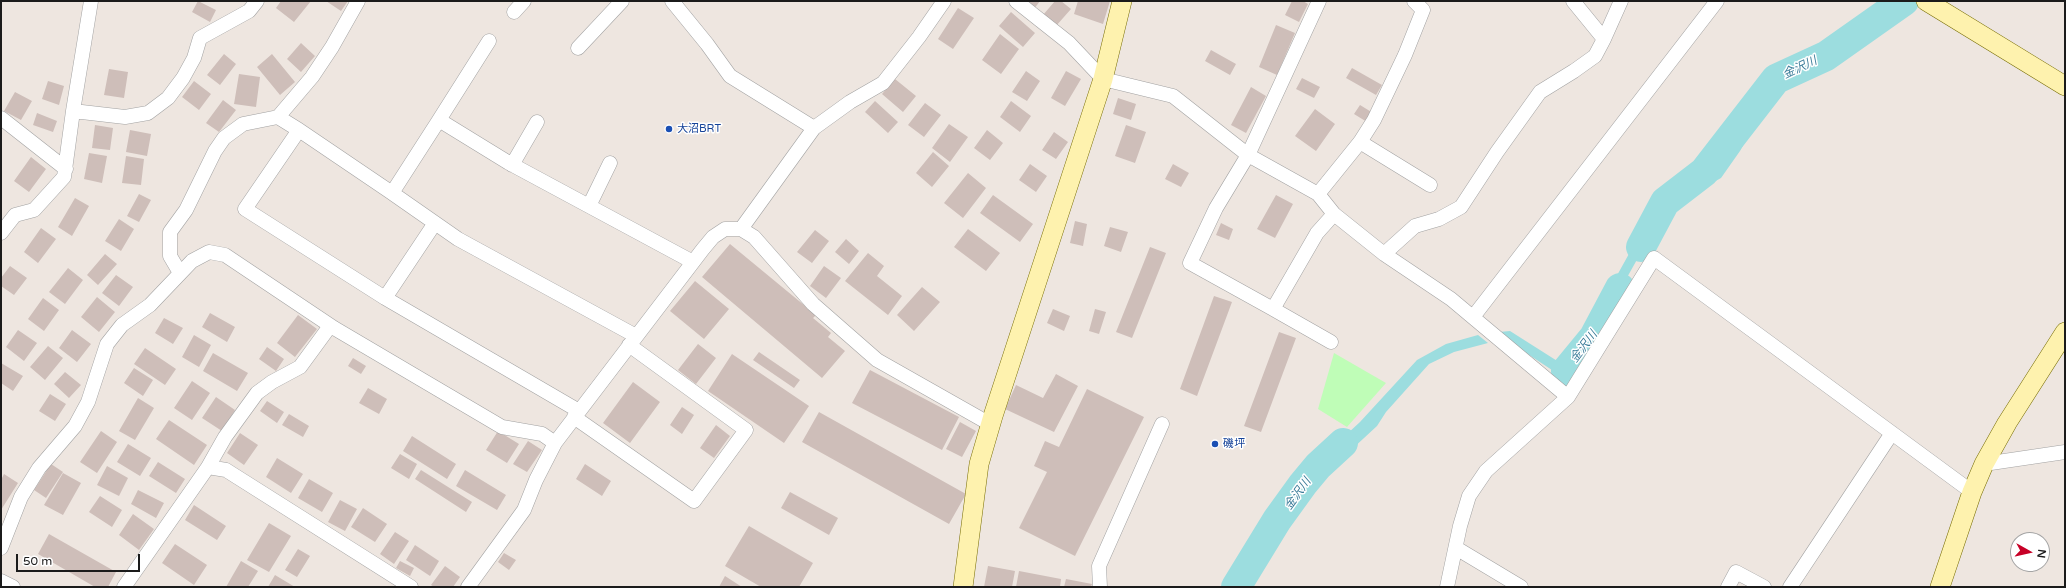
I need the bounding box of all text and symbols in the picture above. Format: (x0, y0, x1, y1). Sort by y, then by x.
water label: 金沢川 (1781, 54, 1819, 82)
place label: 大沼BRT (677, 122, 721, 136)
marker: 大沼BRT (664, 124, 674, 134)
water label: 金沢川 (1567, 328, 1601, 366)
place label: 磯坪 (1223, 437, 1245, 451)
marker: 磯坪 (1210, 439, 1220, 449)
water label: 金沢川 (1282, 475, 1314, 513)
north arrow (2010, 532, 2050, 572)
scale bar (18, 546, 142, 572)
text: N (2034, 548, 2048, 559)
text: 50 m (23, 554, 52, 568)

